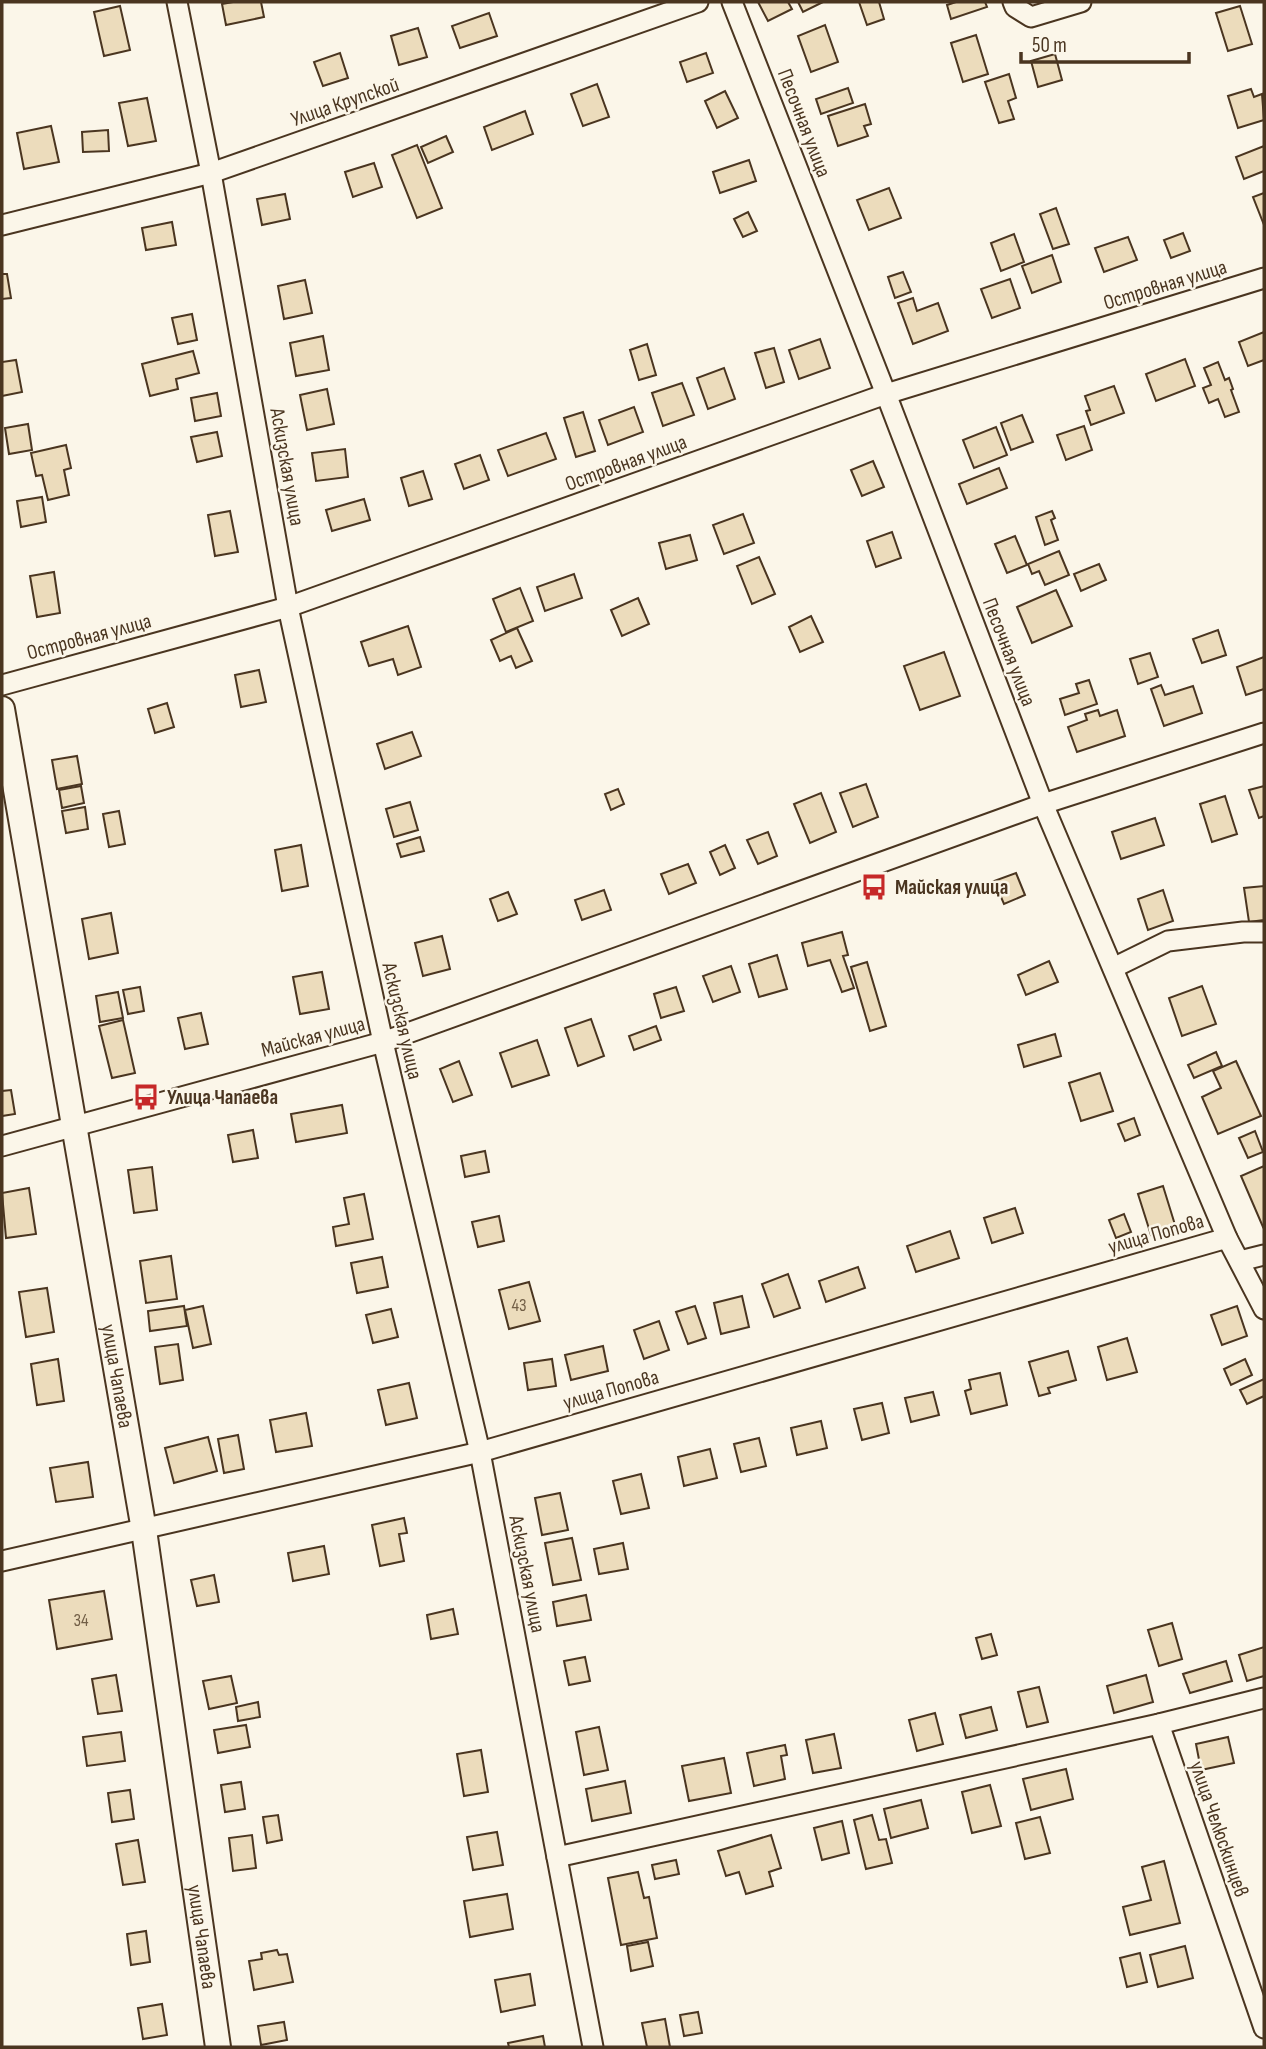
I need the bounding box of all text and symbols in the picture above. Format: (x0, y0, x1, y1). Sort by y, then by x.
scale bar (1021, 21, 1189, 65)
text: 50 m (1032, 33, 1067, 58)
street label: Песочная улица (772, 65, 836, 181)
street label: Улица Крупской (288, 72, 402, 132)
street label: Островная улица (1100, 254, 1230, 316)
street label: Аскизская улица (264, 405, 310, 528)
street label: Островная улица (562, 429, 690, 497)
street label: Песочная улица (977, 594, 1041, 710)
street label: Островная улица (24, 608, 154, 666)
bus stop icon: Майская улица (859, 872, 889, 902)
place label: Майская улица (895, 875, 1008, 900)
street label: Аскизская улица (376, 959, 428, 1082)
street label: Майская улица (258, 1011, 368, 1063)
bus stop icon: Улица Чапаева (131, 1082, 161, 1112)
place label: Улица Чапаева (167, 1085, 278, 1110)
street label: улица Попова (1105, 1208, 1207, 1260)
house number: 43 (511, 1295, 527, 1316)
street label: улица Чапаева (96, 1322, 139, 1430)
street label: улица Попова (560, 1364, 662, 1416)
street label: Аскизская улица (503, 1512, 551, 1635)
house number: 34 (73, 1610, 89, 1631)
street label: улица Челюскинцев (1184, 1758, 1254, 1900)
street label: улица Чапаева (182, 1883, 222, 1990)

